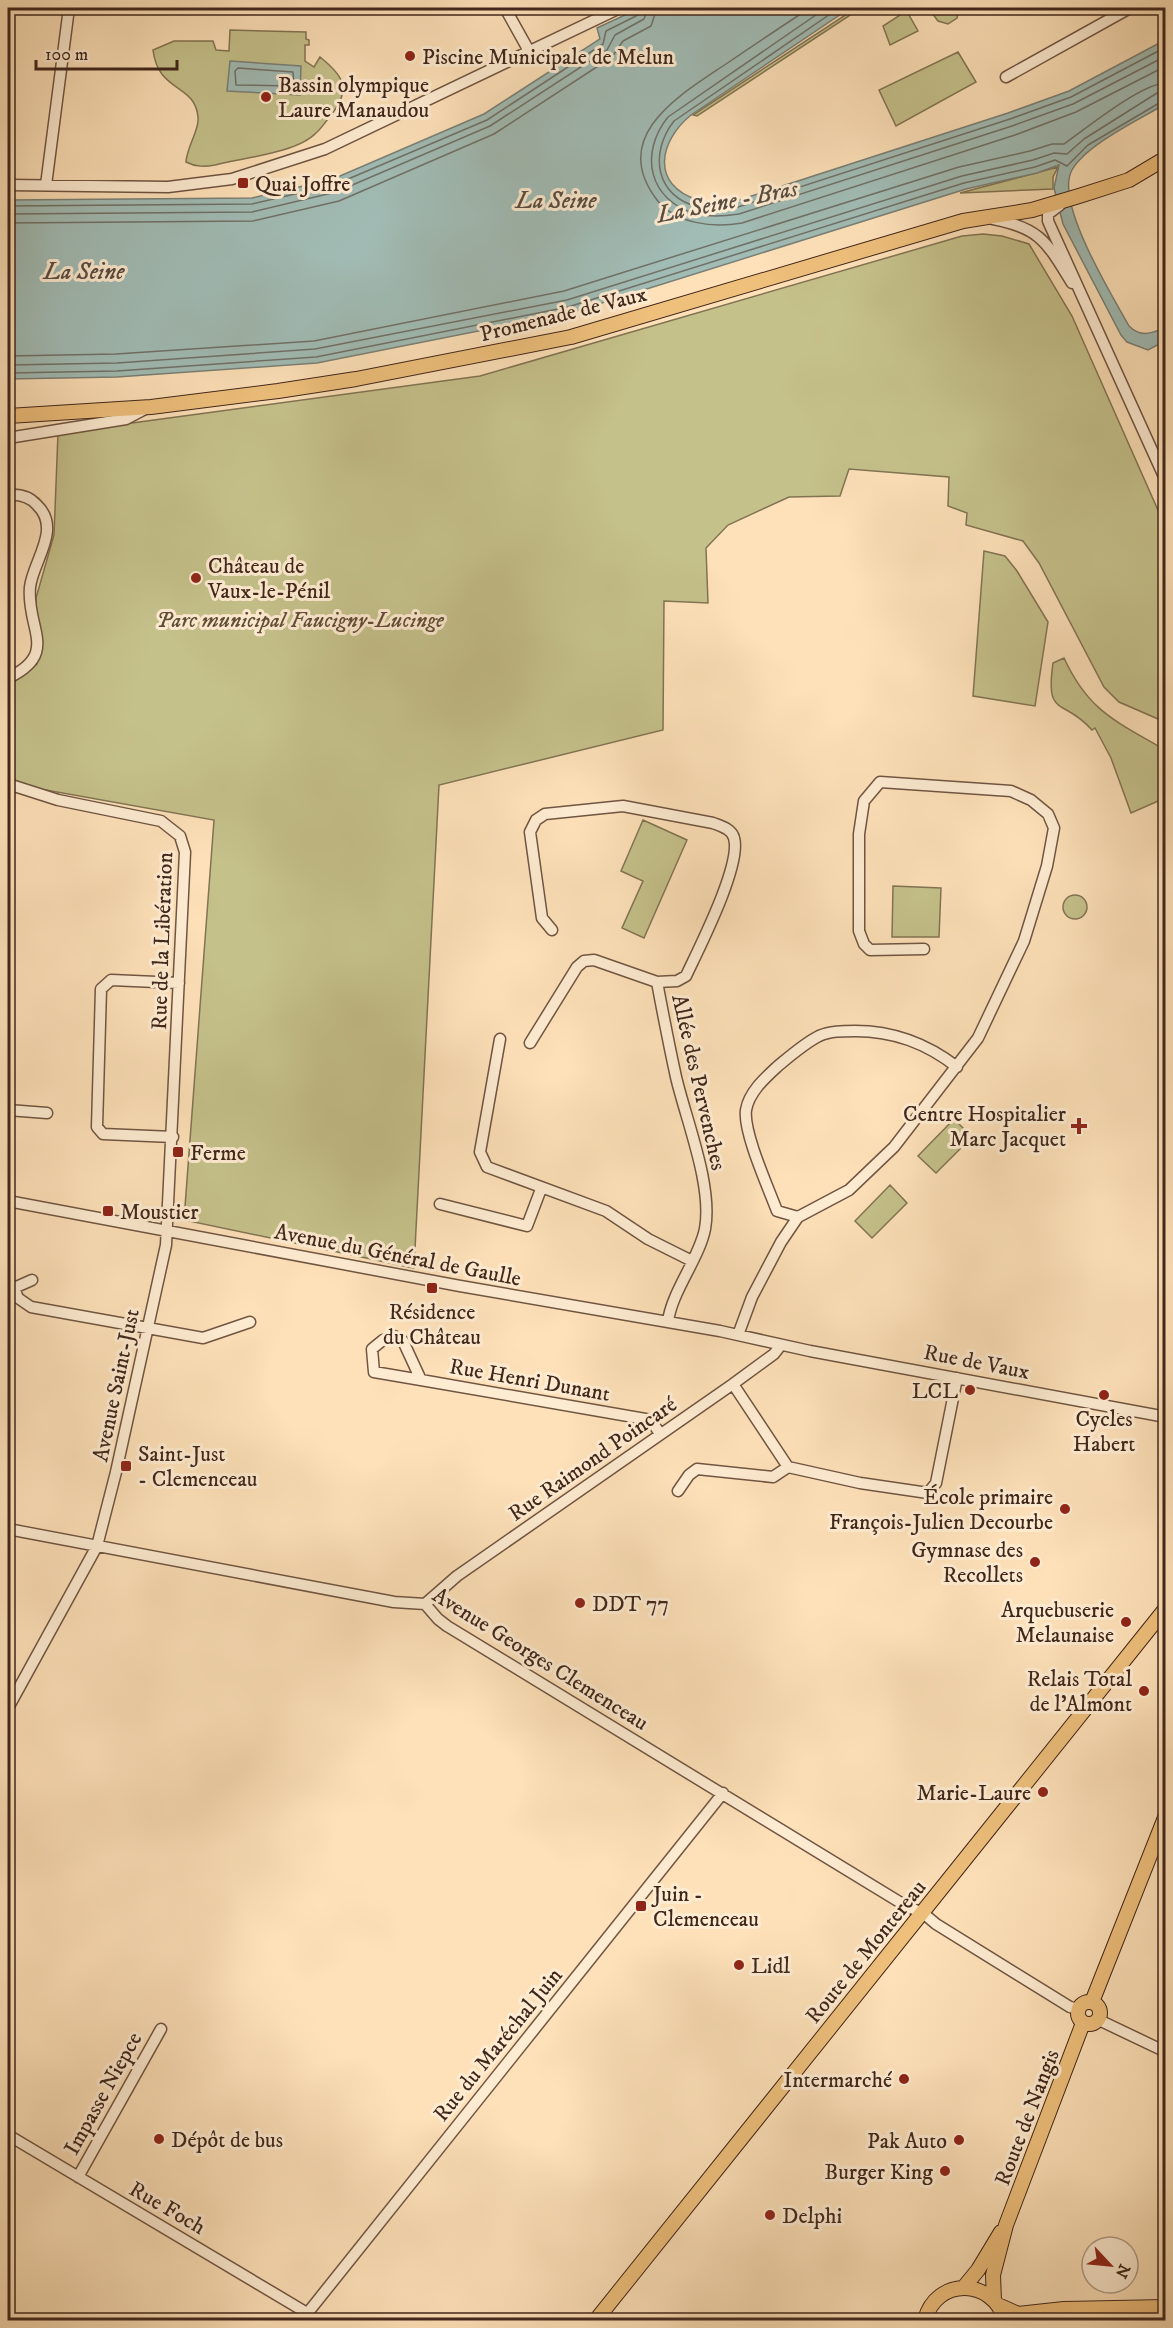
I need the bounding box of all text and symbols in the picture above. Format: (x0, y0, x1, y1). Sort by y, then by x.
scale bar (36, 33, 177, 71)
text: 100 m (45, 44, 88, 66)
place label: Piscine Municipale de Melun (422, 44, 675, 71)
marker: Piscine Municipale de Melun (403, 49, 417, 63)
place label: Bassin olympique Laure Manaudou (278, 72, 429, 124)
marker: Bassin olympique Laure Manaudou (259, 90, 273, 104)
place label: Quai Joffre (255, 171, 350, 198)
water label: La Seine - Bras (652, 174, 801, 231)
marker: Quai Joffre (236, 176, 250, 190)
water label: La Seine (514, 186, 597, 216)
water label: La Seine (42, 257, 125, 287)
street label: Promenade de Vaux (477, 281, 650, 348)
place label: Château de Vaux-le-Pénil (207, 553, 331, 605)
marker: Château de Vaux-le-Pénil (189, 571, 203, 585)
park label: Parc municipal Faucigny-Lucinge (156, 607, 444, 634)
street label: Rue de la Libération (146, 851, 179, 1030)
street label: Allée des Pervenches (665, 992, 732, 1173)
place label: Centre Hospitalier Marc Jacquet (903, 1101, 1067, 1153)
marker: Centre Hospitalier Marc Jacquet (1070, 1117, 1088, 1135)
place label: Ferme (190, 1140, 246, 1167)
marker: Ferme (171, 1145, 185, 1159)
place label: Moustier (120, 1199, 199, 1226)
marker: Moustier (101, 1204, 115, 1218)
street label: Avenue du Général de Gaulle (272, 1218, 523, 1293)
marker: Résidence du Château (425, 1281, 439, 1295)
place label: Résidence du Château (383, 1299, 481, 1351)
street label: Avenue Saint-Just (87, 1306, 146, 1464)
street label: Rue de Vaux (922, 1339, 1032, 1386)
street label: Rue Henri Dunant (447, 1353, 612, 1408)
place label: LCL (912, 1378, 958, 1405)
marker: LCL (963, 1383, 977, 1397)
marker: Cycles Habert (1097, 1388, 1111, 1402)
street label: Rue Raimond Poincaré (503, 1391, 682, 1527)
place label: Cycles Habert (1073, 1406, 1135, 1458)
place label: Saint-Just - Clemenceau (138, 1441, 257, 1493)
marker: Saint-Just - Clemenceau (119, 1459, 133, 1473)
place label: École primaire François-Julien Decourbe (829, 1484, 1053, 1536)
marker: École primaire François-Julien Decourbe (1058, 1502, 1072, 1516)
place label: Gymnase des Recollets (911, 1537, 1023, 1589)
marker: Gymnase des Recollets (1028, 1555, 1042, 1569)
street label: Avenue Georges Clemenceau (427, 1582, 653, 1737)
place label: DDT 77 (592, 1591, 669, 1618)
marker: DDT 77 (573, 1596, 587, 1610)
place label: Arquebuserie Melaunaise (1001, 1597, 1114, 1649)
marker: Arquebuserie Melaunaise (1119, 1615, 1133, 1629)
place label: Relais Total de l'Almont (1027, 1666, 1132, 1718)
marker: Relais Total de l'Almont (1137, 1684, 1151, 1698)
place label: Marie-Laure (917, 1780, 1031, 1807)
marker: Marie-Laure (1036, 1785, 1050, 1799)
street label: Route de Montereau (800, 1875, 932, 2029)
place label: Juin - Clemenceau (651, 1881, 759, 1933)
marker: Juin - Clemenceau (634, 1899, 648, 1913)
place label: Lidl (751, 1953, 791, 1980)
marker: Lidl (732, 1958, 746, 1972)
street label: Rue du Maréchal Juin (428, 1962, 569, 2127)
street label: Impasse Niepce (58, 2028, 148, 2160)
street label: Route de Nangis (989, 2046, 1066, 2189)
place label: Intermarché (783, 2067, 892, 2094)
marker: Intermarché (897, 2072, 911, 2086)
place label: Dépôt de bus (171, 2127, 283, 2154)
place label: Pak Auto (867, 2128, 947, 2155)
marker: Dépôt de bus (152, 2132, 166, 2146)
marker: Pak Auto (952, 2133, 966, 2147)
place label: Burger King (824, 2159, 933, 2186)
marker: Burger King (938, 2164, 952, 2178)
street label: Rue Foch (124, 2176, 211, 2241)
place label: Delphi (782, 2203, 842, 2230)
marker: Delphi (763, 2208, 777, 2222)
north arrow (1080, 2235, 1140, 2295)
text: N (1111, 2261, 1134, 2281)

